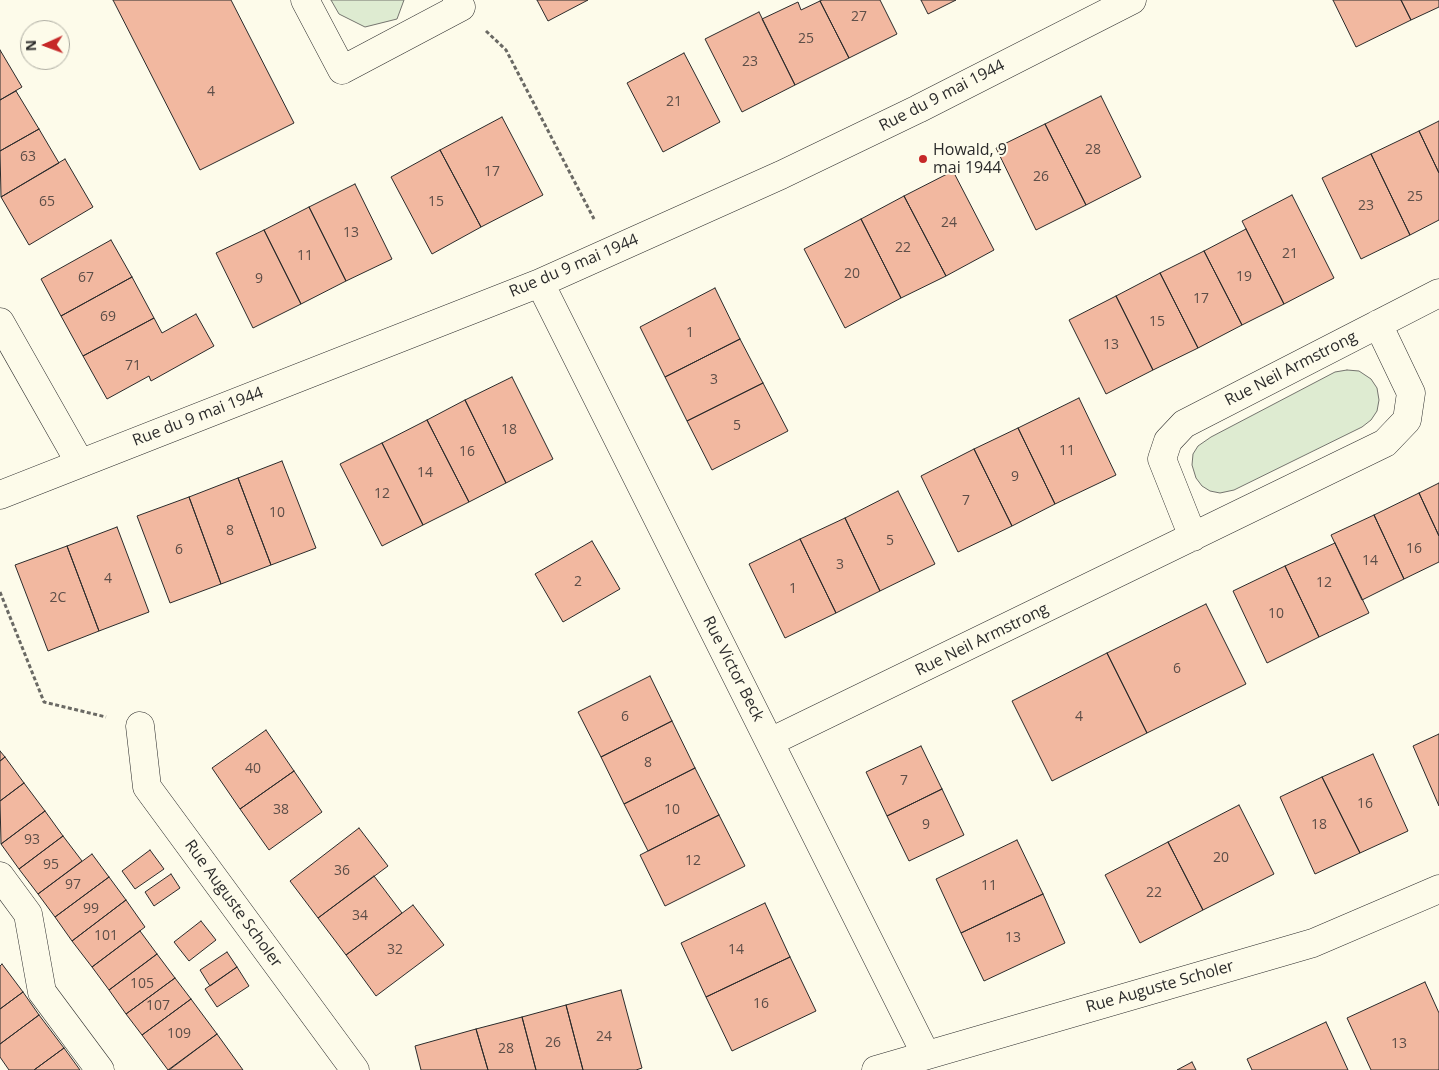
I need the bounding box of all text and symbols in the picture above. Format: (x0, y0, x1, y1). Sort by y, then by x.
house number: 27 (851, 9, 867, 25)
north arrow (20, 20, 70, 70)
house number: 25 (798, 31, 814, 47)
text: N (21, 39, 40, 52)
house number: 23 (742, 54, 758, 70)
street label: Rue du 9 mai 1944 (876, 56, 1008, 136)
house number: 4 (207, 84, 215, 100)
house number: 21 (666, 94, 682, 110)
place label: Howald, 9 mai 1944 (933, 140, 1007, 178)
house number: 28 (1085, 142, 1101, 158)
house number: 63 (20, 149, 36, 165)
marker: Howald, 9 mai 1944 (917, 153, 929, 165)
house number: 17 (484, 164, 500, 180)
house number: 26 (1033, 169, 1049, 185)
house number: 25 (1407, 189, 1423, 205)
house number: 65 (39, 194, 55, 210)
house number: 15 (428, 194, 444, 210)
house number: 23 (1358, 198, 1374, 214)
house number: 24 (941, 215, 957, 231)
house number: 13 (343, 225, 359, 241)
street label: Rue du 9 mai 1944 (507, 230, 641, 302)
house number: 22 (895, 240, 911, 256)
house number: 21 (1282, 246, 1298, 262)
house number: 11 (297, 248, 313, 264)
house number: 20 (844, 266, 860, 282)
house number: 19 (1236, 269, 1252, 285)
house number: 67 (78, 270, 94, 286)
house number: 9 (255, 271, 263, 287)
house number: 17 (1193, 291, 1209, 307)
house number: 69 (100, 309, 116, 325)
house number: 15 (1149, 314, 1165, 330)
house number: 1 (686, 325, 694, 341)
street label: Rue Neil Armstrong (1222, 327, 1360, 411)
house number: 13 (1103, 337, 1119, 353)
house number: 71 (125, 358, 141, 374)
house number: 3 (710, 372, 718, 388)
street label: Rue du 9 mai 1944 (130, 383, 266, 451)
house number: 5 (733, 418, 741, 434)
house number: 18 (501, 422, 517, 438)
house number: 11 (1059, 443, 1075, 459)
house number: 16 (459, 444, 475, 460)
house number: 14 (417, 465, 433, 481)
house number: 9 (1011, 469, 1019, 485)
house number: 12 (374, 486, 390, 502)
house number: 7 (962, 493, 970, 509)
house number: 10 (269, 505, 285, 521)
house number: 8 (226, 523, 234, 539)
house number: 5 (886, 533, 894, 549)
house number: 16 (1406, 541, 1422, 557)
house number: 6 (175, 542, 183, 558)
house number: 14 (1362, 553, 1378, 569)
house number: 3 (836, 557, 844, 573)
house number: 4 (104, 571, 112, 587)
house number: 2 (574, 574, 582, 590)
house number: 12 (1316, 575, 1332, 591)
house number: 1 (789, 581, 797, 597)
house number: 2C (50, 590, 66, 606)
street label: Rue Neil Armstrong (912, 599, 1052, 681)
house number: 10 (1268, 606, 1284, 622)
street label: Rue Victor Beck (698, 613, 768, 725)
house number: 6 (1173, 661, 1181, 677)
house number: 6 (621, 709, 629, 725)
house number: 4 (1075, 709, 1083, 725)
house number: 8 (644, 755, 652, 771)
house number: 40 (245, 761, 261, 777)
house number: 7 (900, 773, 908, 789)
house number: 16 (1357, 796, 1373, 812)
house number: 38 (273, 802, 289, 818)
house number: 10 (664, 802, 680, 818)
house number: 9 (922, 817, 930, 833)
house number: 18 (1311, 817, 1327, 833)
house number: 93 (24, 832, 40, 848)
street label: Rue Auguste Scholer (180, 836, 286, 972)
house number: 20 (1213, 850, 1229, 866)
house number: 12 (685, 853, 701, 869)
house number: 95 (43, 857, 59, 873)
house number: 36 (334, 863, 350, 879)
house number: 97 (65, 877, 81, 893)
house number: 11 (981, 878, 997, 894)
house number: 22 (1146, 885, 1162, 901)
house number: 99 (83, 901, 99, 917)
house number: 34 (352, 908, 368, 924)
house number: 101 (94, 928, 118, 944)
house number: 13 (1005, 930, 1021, 946)
house number: 32 (387, 942, 403, 958)
house number: 14 (728, 942, 744, 958)
street label: Rue Auguste Scholer (1084, 957, 1236, 1017)
house number: 105 (130, 976, 154, 992)
house number: 16 (753, 996, 769, 1012)
house number: 107 (146, 998, 170, 1014)
house number: 109 (167, 1026, 191, 1042)
house number: 24 (596, 1029, 612, 1045)
house number: 26 (545, 1035, 561, 1051)
house number: 13 (1391, 1036, 1407, 1052)
house number: 28 (498, 1041, 514, 1057)

